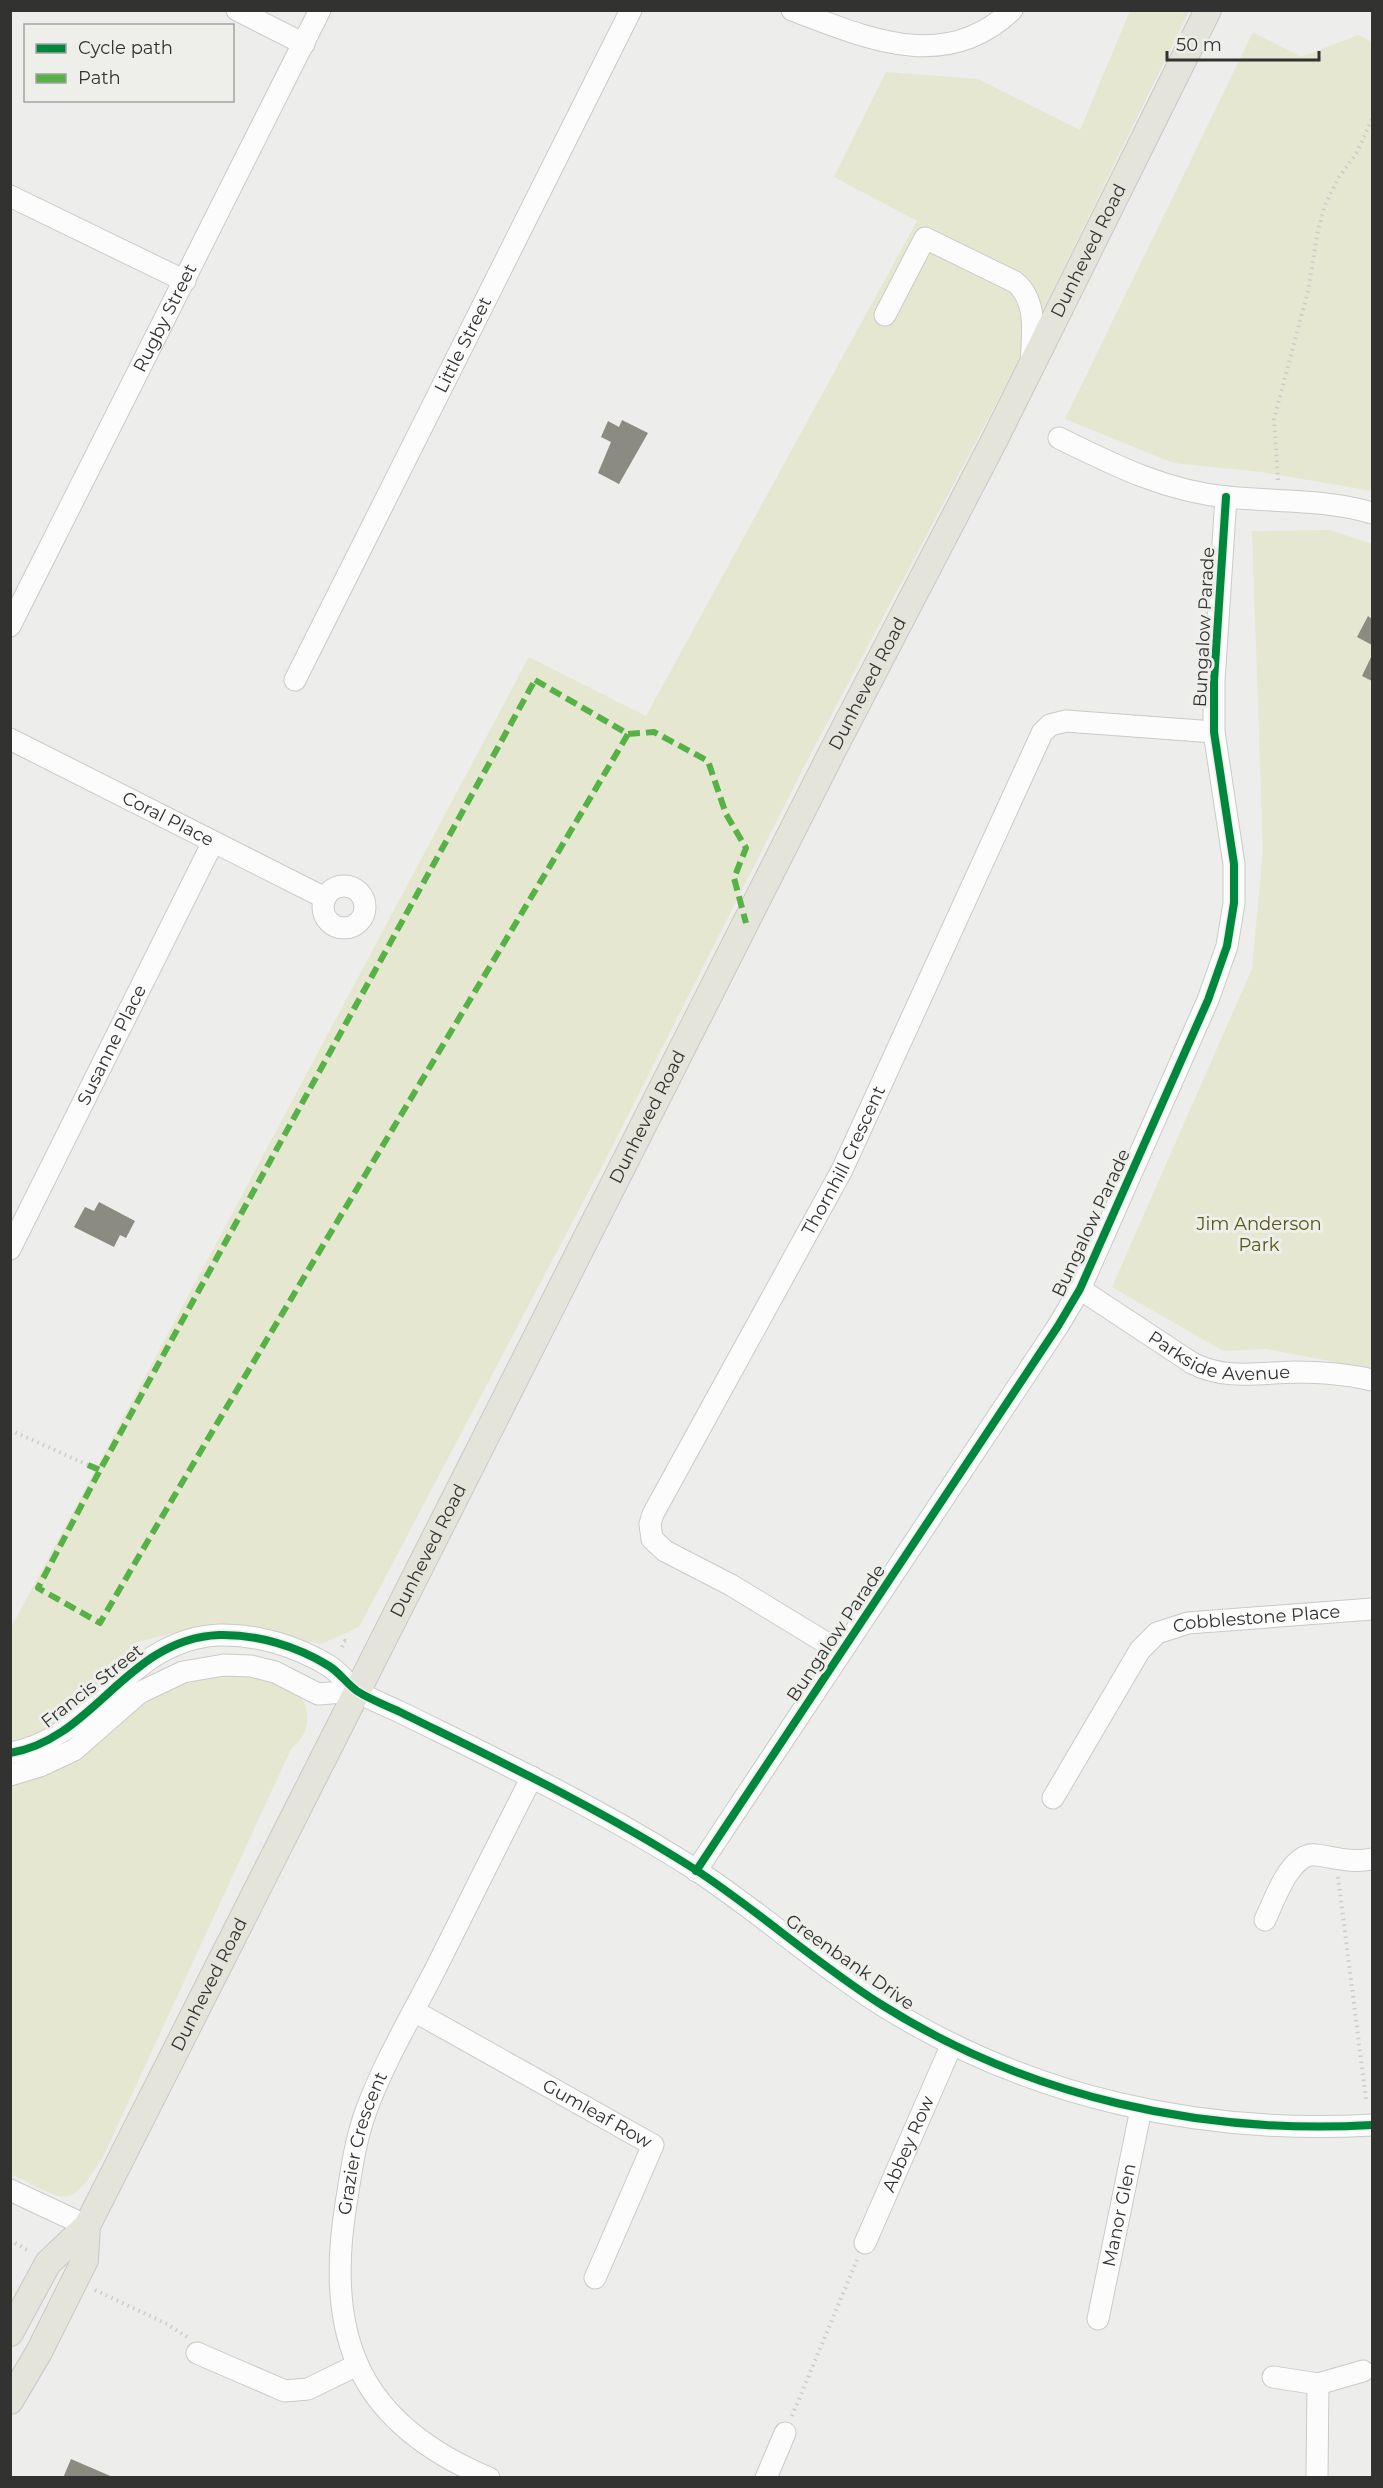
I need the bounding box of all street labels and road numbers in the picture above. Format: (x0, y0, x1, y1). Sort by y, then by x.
street label: Dunheved Road (1046, 180, 1131, 321)
street label: Rugby Street (129, 260, 202, 376)
street label: Little Street (430, 293, 496, 396)
street label: Bungalow Parade (1189, 546, 1219, 708)
street label: Dunheved Road (824, 614, 911, 754)
street label: Coral Place (119, 786, 218, 851)
street label: Susanne Place (73, 981, 151, 1109)
street label: Dunheved Road (605, 1047, 690, 1187)
street label: Thornhill Crescent (797, 1082, 890, 1239)
street label: Bungalow Parade (1047, 1145, 1135, 1300)
street label: Parkside Avenue (1144, 1326, 1291, 1385)
street label: Dunheved Road (385, 1480, 471, 1621)
street label: Bungalow Parade (782, 1560, 890, 1706)
street label: Cobblestone Place (1170, 1600, 1341, 1638)
street label: Francis Street (37, 1639, 147, 1733)
street label: Greenbank Drive (781, 1909, 919, 2015)
street label: Dunheved Road (166, 1914, 252, 2055)
street label: Grazier Crescent (333, 2068, 392, 2217)
street label: Gumleaf Row (539, 2074, 656, 2153)
street label: Abbey Row (878, 2093, 939, 2195)
street label: Manor Glen (1098, 2161, 1141, 2269)

